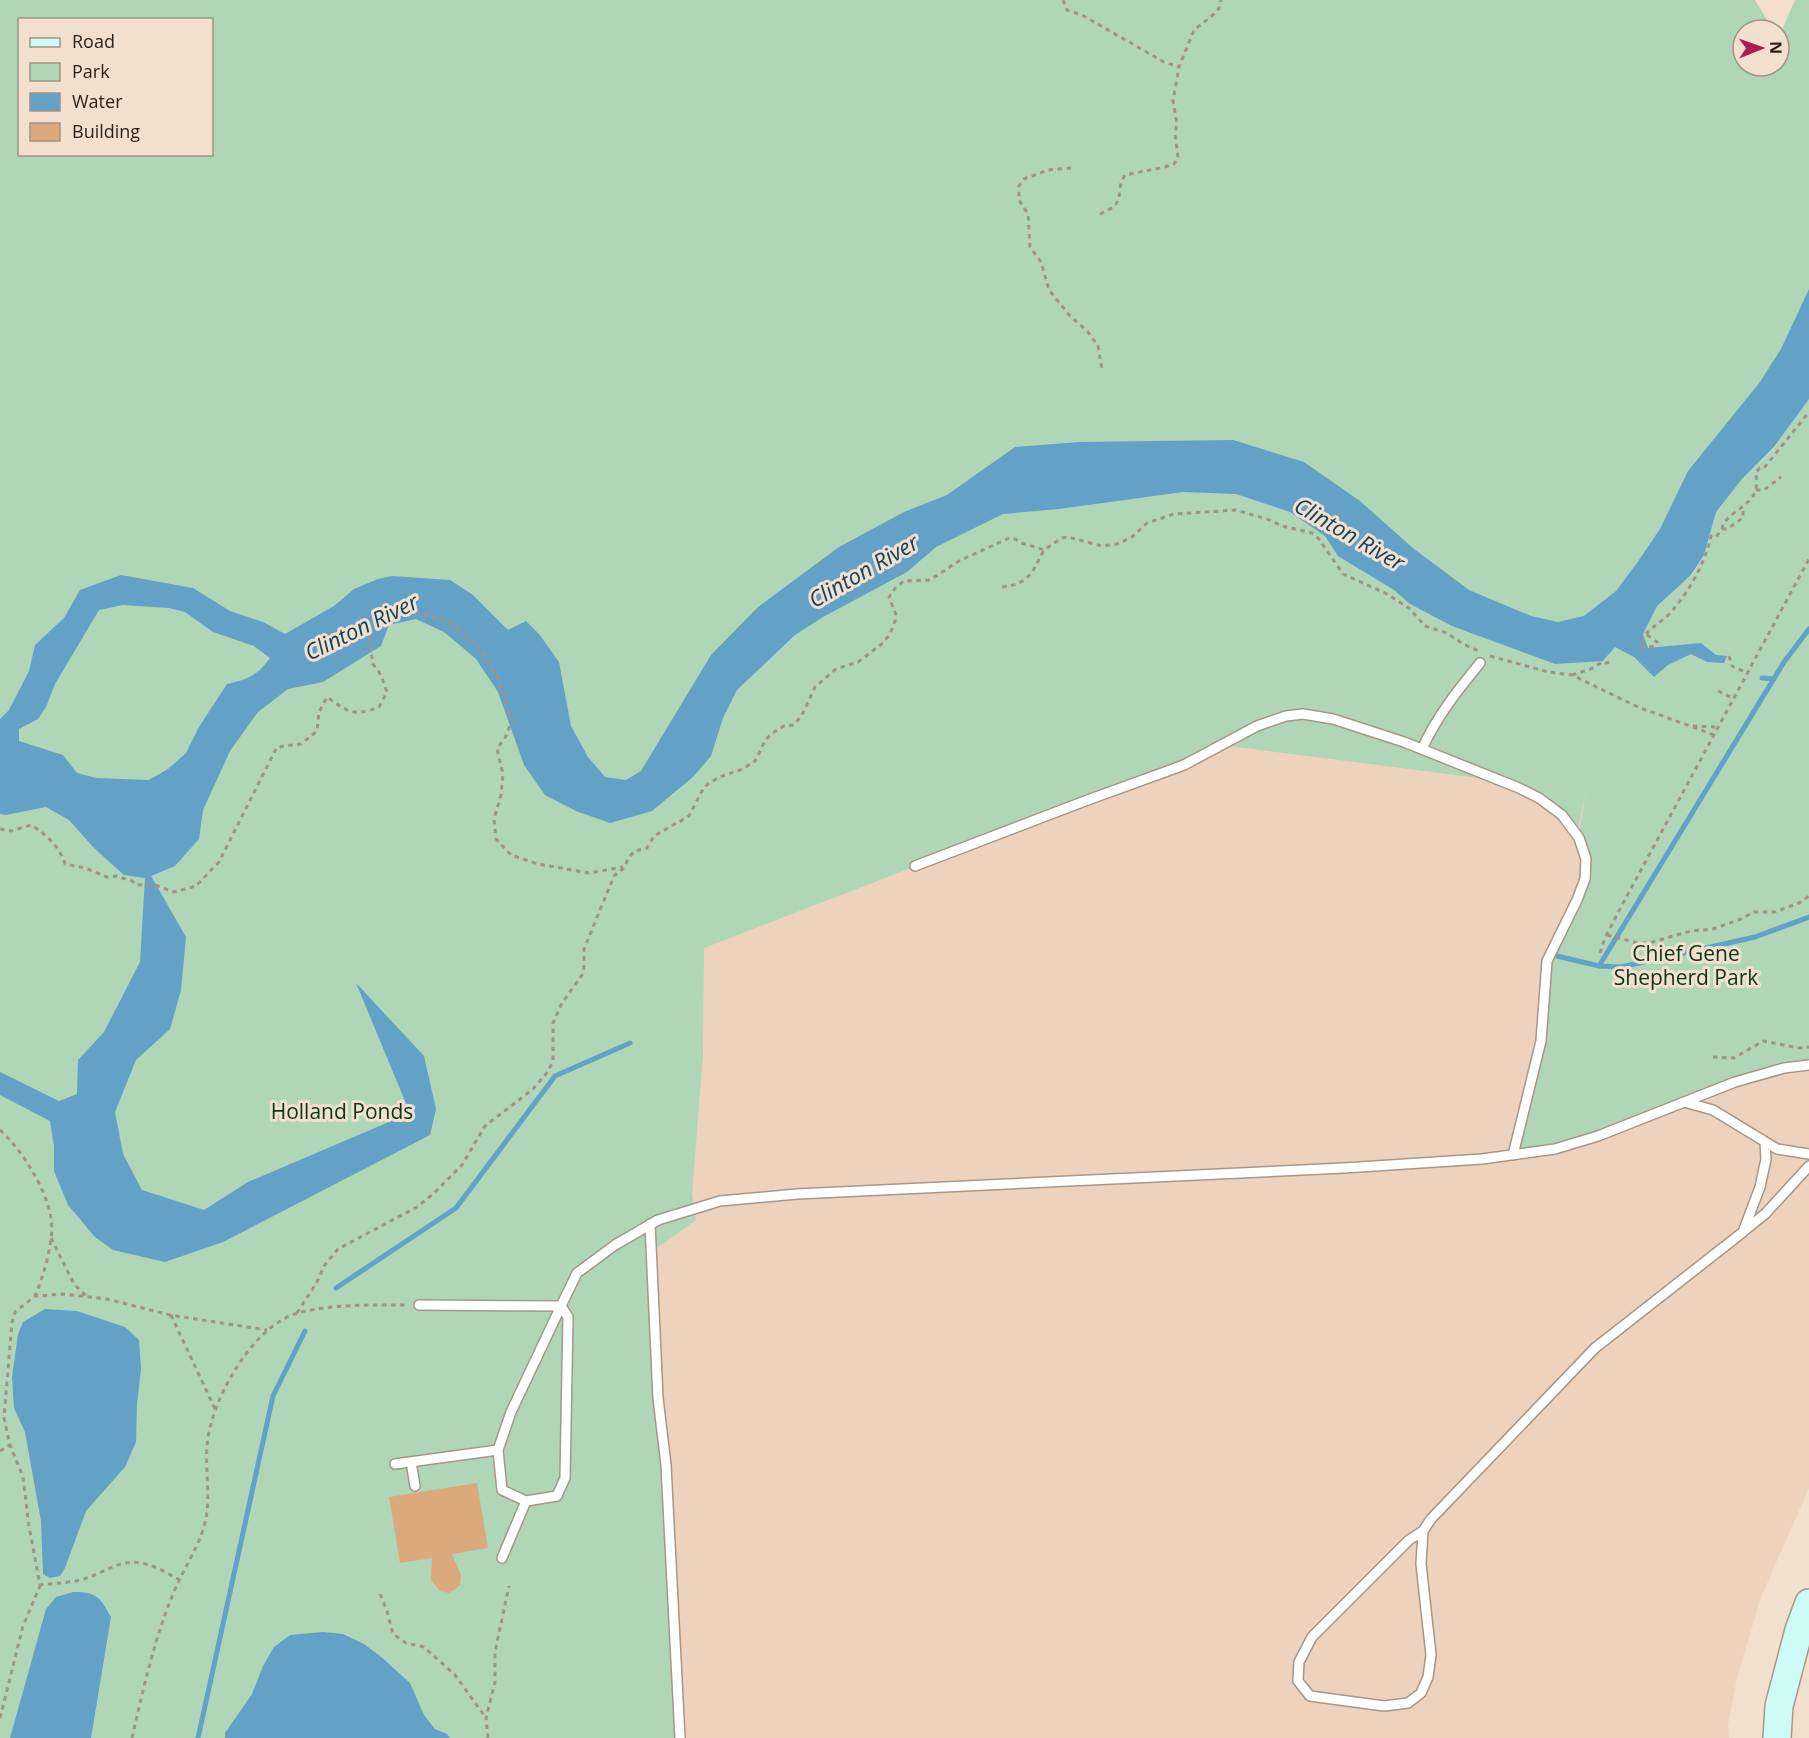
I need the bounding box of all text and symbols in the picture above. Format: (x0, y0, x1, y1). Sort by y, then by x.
legend (18, 18, 213, 156)
north arrow (1731, 18, 1791, 78)
text: Road (72, 29, 115, 53)
text: N (1765, 41, 1787, 54)
text: Park (72, 59, 110, 83)
text: Water (72, 89, 123, 113)
text: Building (72, 119, 140, 143)
water label: Clinton River (1289, 489, 1412, 577)
water label: Clinton River (802, 526, 925, 614)
water label: Clinton River (299, 585, 424, 666)
park label: Chief Gene Shepherd Park (1614, 939, 1758, 991)
park label: Holland Ponds (271, 1097, 413, 1125)

